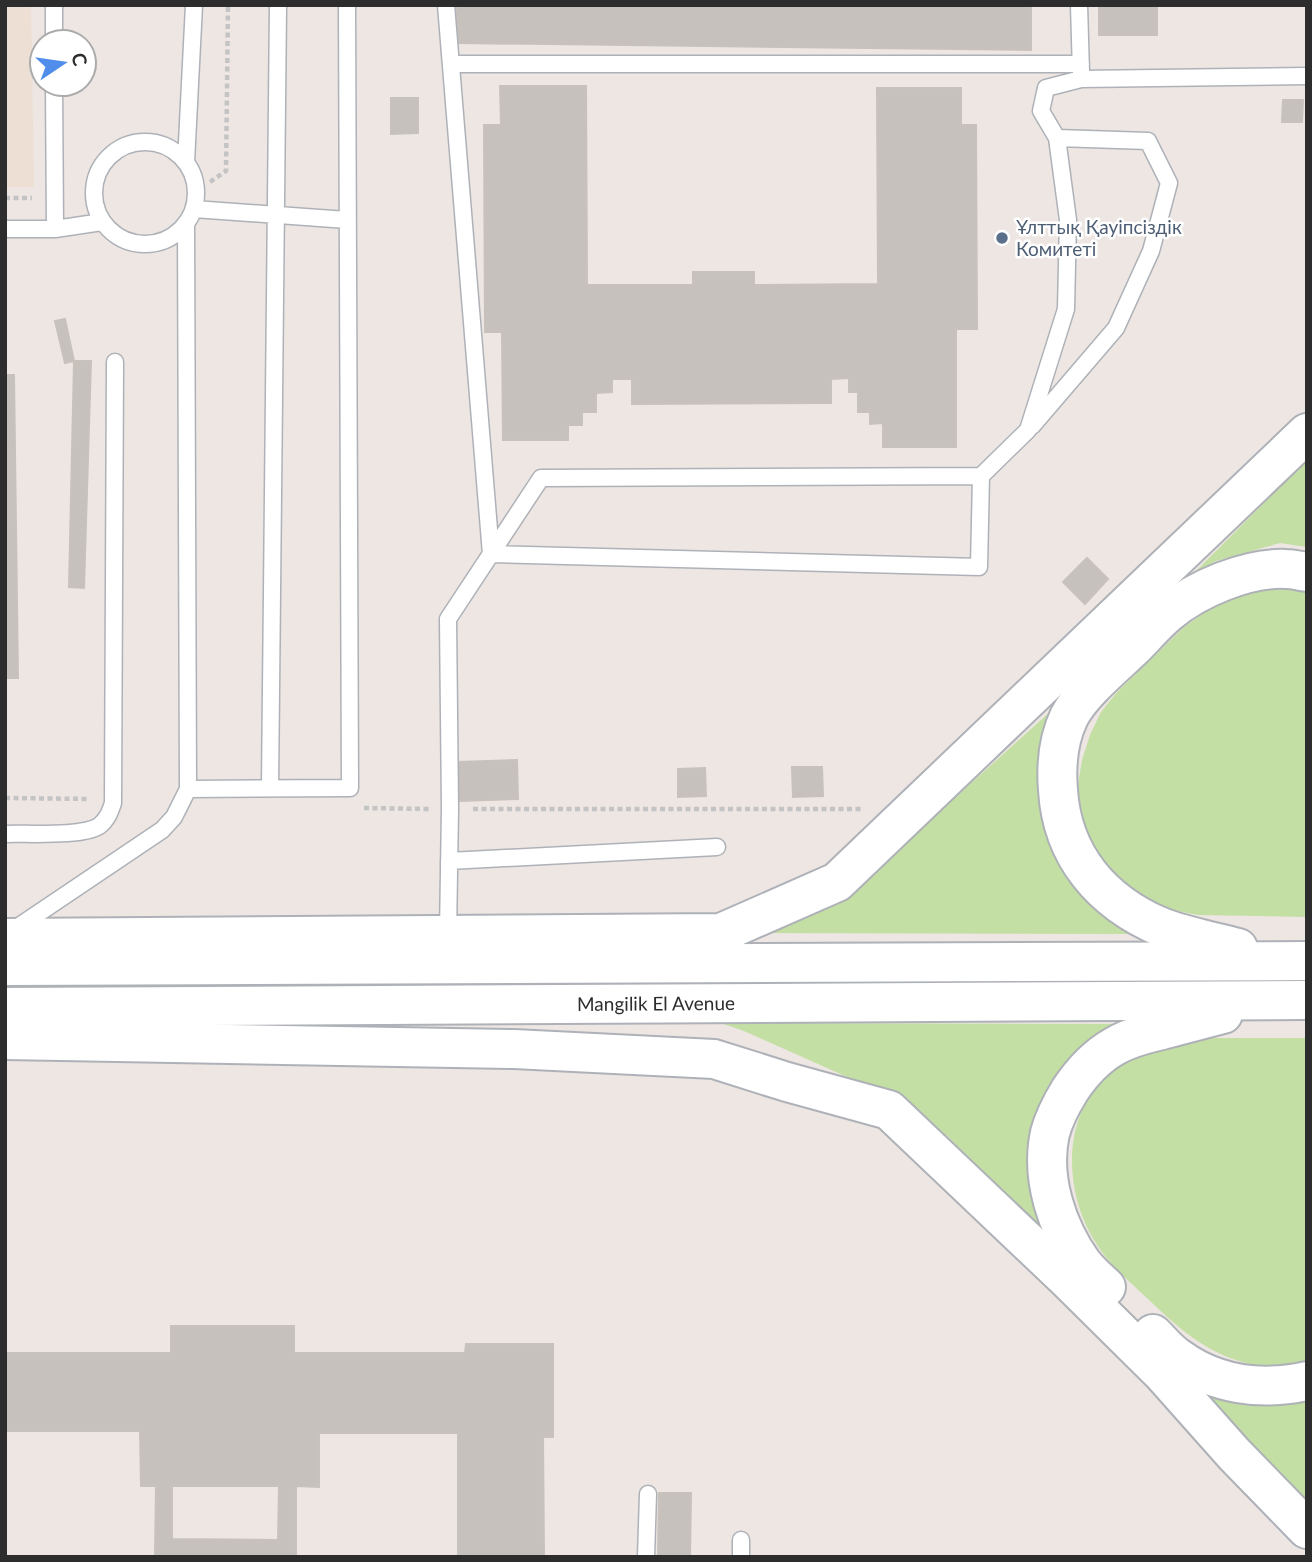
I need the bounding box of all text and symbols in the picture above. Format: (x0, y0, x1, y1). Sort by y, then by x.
north arrow (28, 28, 98, 98)
text: С (67, 50, 93, 68)
place label: Ұлттық Қауіпсіздік Комитеті (1016, 215, 1182, 260)
marker: Ұлттық Қауіпсіздік Комитеті (994, 230, 1010, 246)
street label: Mangilik El Avenue (577, 991, 735, 1015)

